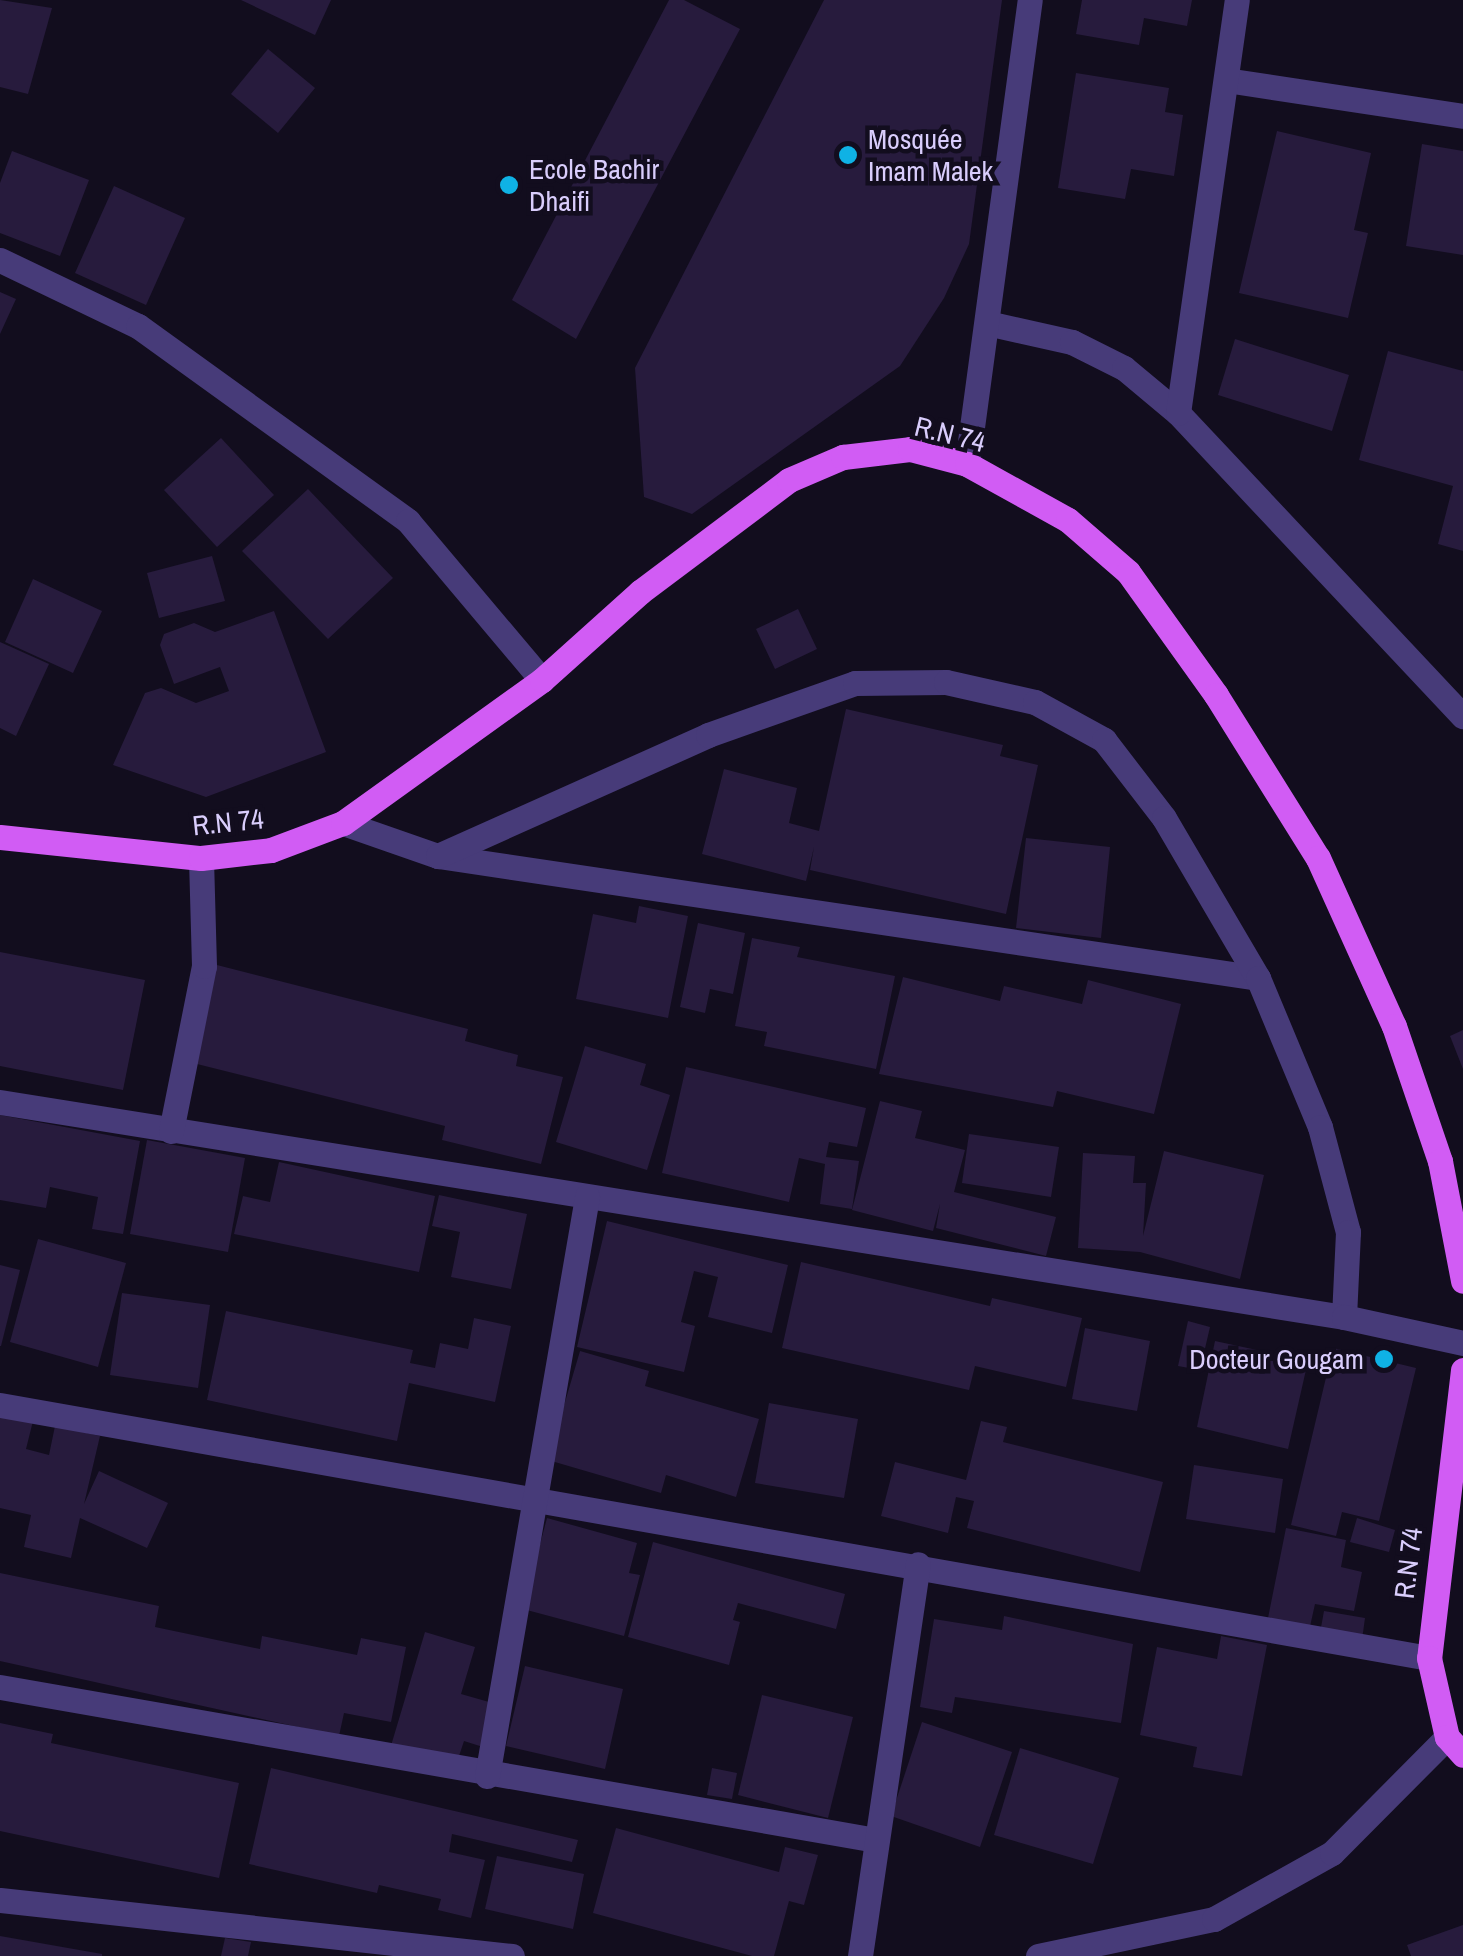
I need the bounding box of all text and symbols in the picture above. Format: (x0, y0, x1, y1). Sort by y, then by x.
place label: Mosquée Imam Malek (868, 122, 993, 188)
marker: Mosquée Imam Malek (837, 144, 859, 166)
place label: Ecole Bachir Dhaifi (529, 152, 659, 218)
marker: Ecole Bachir Dhaifi (498, 174, 520, 196)
street label: R.N 74 (911, 409, 989, 459)
street label: R.N 74 (191, 802, 265, 842)
place label: Docteur Gougam (1189, 1342, 1364, 1376)
marker: Docteur Gougam (1373, 1348, 1395, 1370)
street label: R.N 74 (1387, 1525, 1429, 1601)

